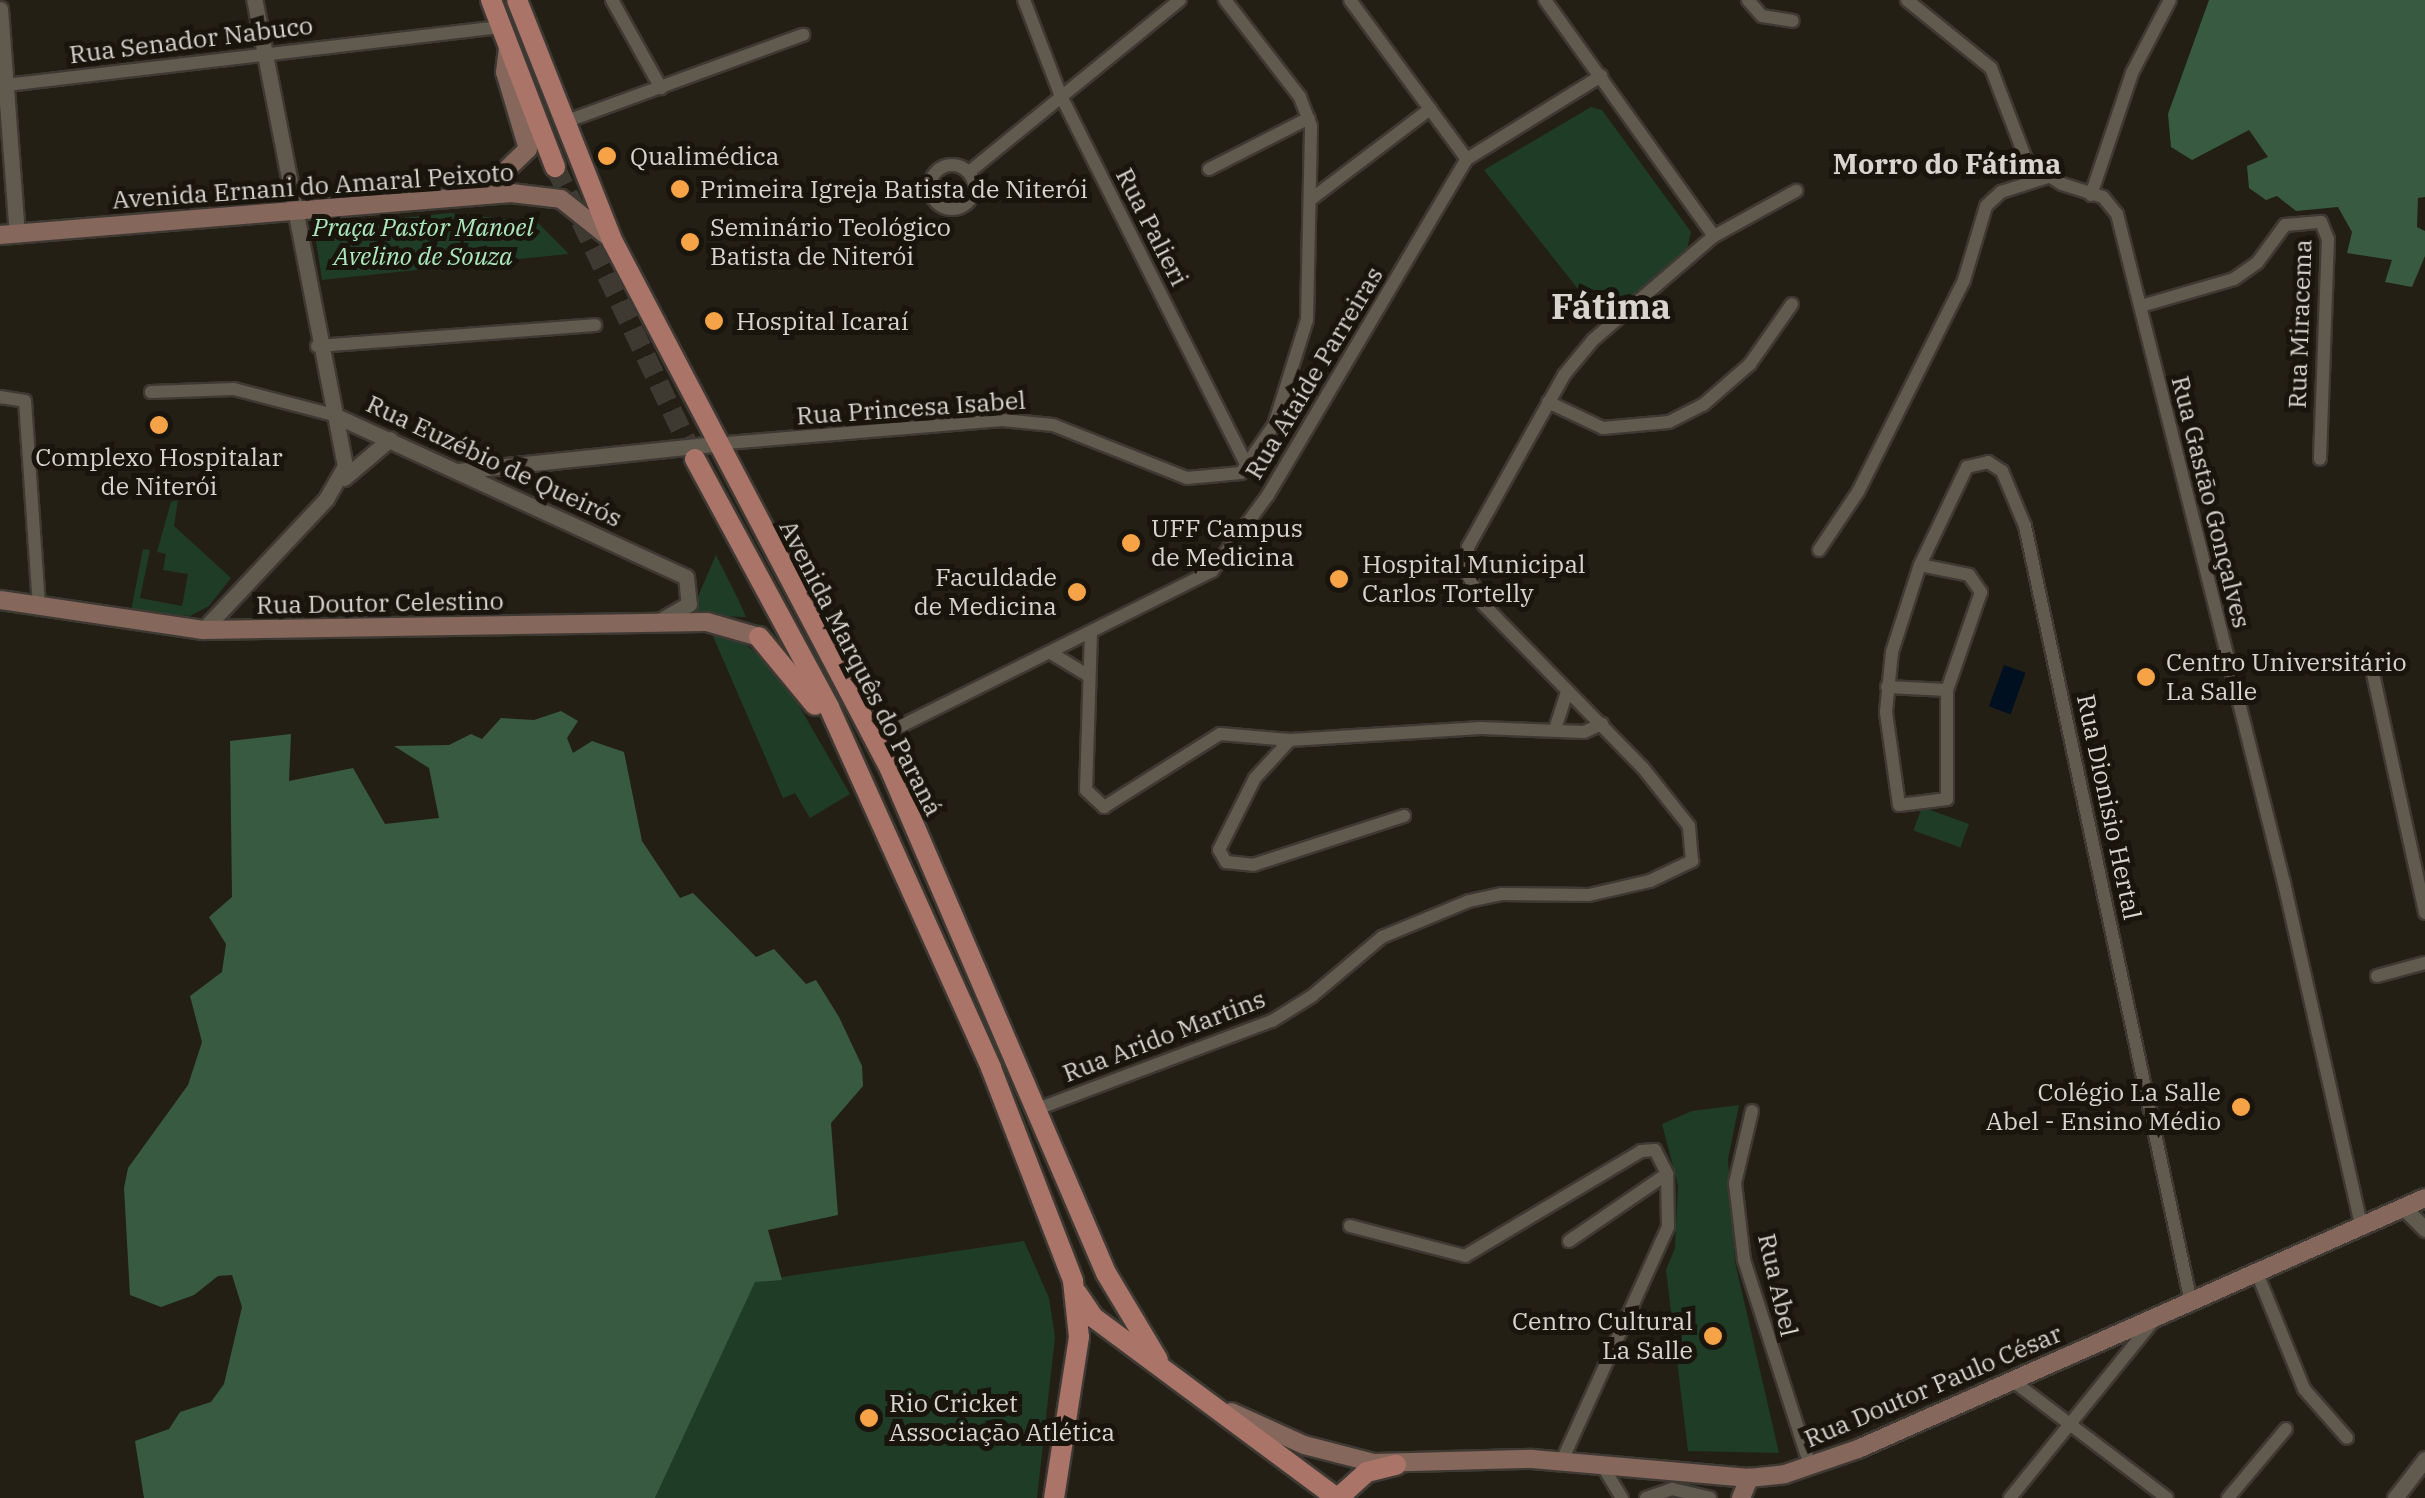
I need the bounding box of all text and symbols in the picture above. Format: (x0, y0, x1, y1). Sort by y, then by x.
street label: Rua Senador Nabuco (67, 10, 315, 70)
place label: Qualimédica (630, 141, 779, 171)
marker: Qualimédica (594, 143, 620, 169)
district label: Morro do Fátima (1833, 147, 2061, 181)
street label: Avenida Ernani do Amaral Peixoto (111, 157, 515, 215)
street label: Rua Palieri (1110, 163, 1194, 291)
place label: Primeira Igreja Batista de Niterói (700, 174, 1088, 204)
marker: Primeira Igreja Batista de Niterói (669, 178, 691, 200)
park label: Praça Pastor Manoel Avelino de Souza (313, 213, 533, 272)
place label: Seminário Teológico Batista de Niterói (710, 213, 951, 272)
marker: Seminário Teológico Batista de Niterói (679, 231, 701, 253)
street label: Rua Miracema (2282, 239, 2318, 409)
street label: Rua Ataíde Parreiras (1239, 261, 1389, 485)
district label: Fátima (1551, 285, 1671, 327)
place label: Hospital Icaraí (736, 306, 909, 336)
marker: Hospital Icaraí (701, 308, 727, 334)
street label: Rua Gastão Gonçalves (2165, 373, 2257, 631)
street label: Rua Princesa Isabel (795, 385, 1027, 431)
street label: Rua Euzébio de Queirós (362, 389, 626, 533)
marker: Complexo Hospitalar de Niterói (146, 412, 172, 438)
place label: Complexo Hospitalar de Niterói (35, 443, 283, 502)
place label: UFF Campus de Medicina (1151, 514, 1303, 573)
street label: Avenida Marquês do Paraná (773, 515, 949, 821)
marker: UFF Campus de Medicina (1120, 532, 1142, 554)
place label: Hospital Municipal Carlos Tortelly (1362, 550, 1586, 609)
place label: Faculdade de Medicina (914, 563, 1057, 622)
marker: Hospital Municipal Carlos Tortelly (1326, 566, 1352, 592)
marker: Faculdade de Medicina (1066, 581, 1088, 603)
street label: Rua Doutor Celestino (256, 586, 504, 620)
place label: Centro Universitário La Salle (2166, 648, 2407, 707)
marker: Centro Universitário La Salle (2135, 666, 2157, 688)
street label: Rua Dionisio Hertal (2070, 692, 2148, 922)
street label: Rua Arido Martins (1059, 984, 1269, 1088)
place label: Colégio La Salle Abel - Ensino Médio (1986, 1078, 2221, 1137)
marker: Colégio La Salle Abel - Ensino Médio (2230, 1096, 2252, 1118)
street label: Rua Abel (1752, 1231, 1804, 1339)
place label: Centro Cultural La Salle (1512, 1307, 1693, 1366)
street label: Rua Doutor Paulo César (1800, 1318, 2066, 1454)
marker: Centro Cultural La Salle (1702, 1325, 1724, 1347)
place label: Rio Cricket Associação Atlética (889, 1389, 1115, 1448)
marker: Rio Cricket Associação Atlética (858, 1407, 880, 1429)

